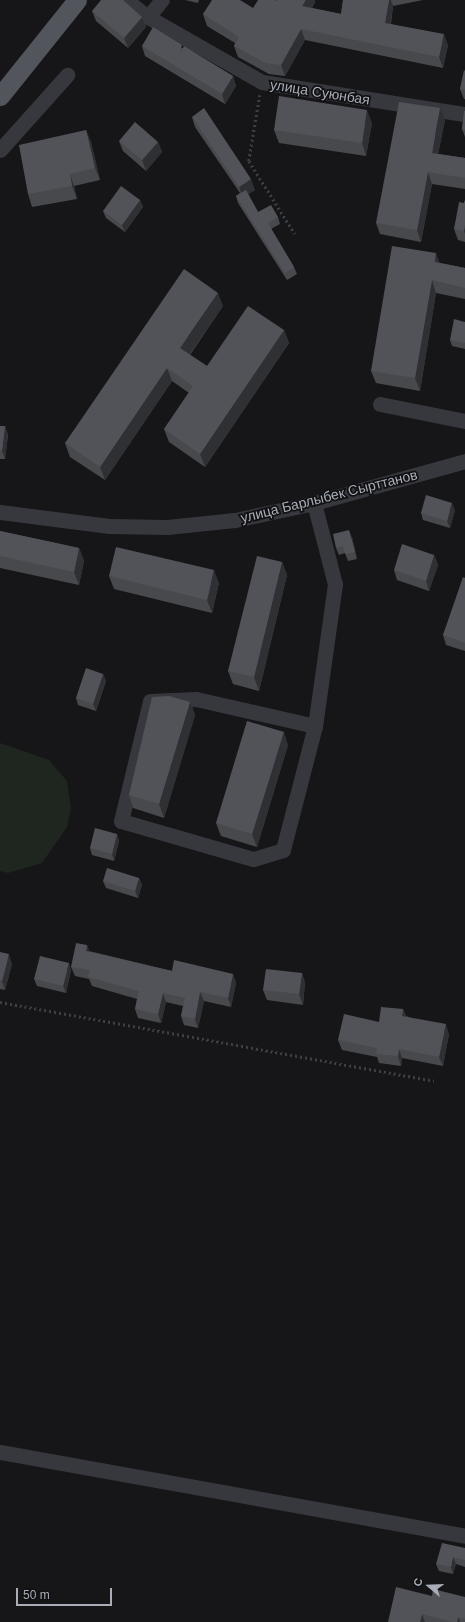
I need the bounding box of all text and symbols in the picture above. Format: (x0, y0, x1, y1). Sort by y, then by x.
street label: улица Суюнбая (269, 76, 371, 108)
street label: улица Барлыбек Сырттанов (239, 466, 419, 526)
north arrow (409, 1566, 449, 1606)
text: С (411, 1576, 425, 1588)
scale bar (18, 1580, 114, 1606)
text: 50 m (23, 1588, 50, 1602)

